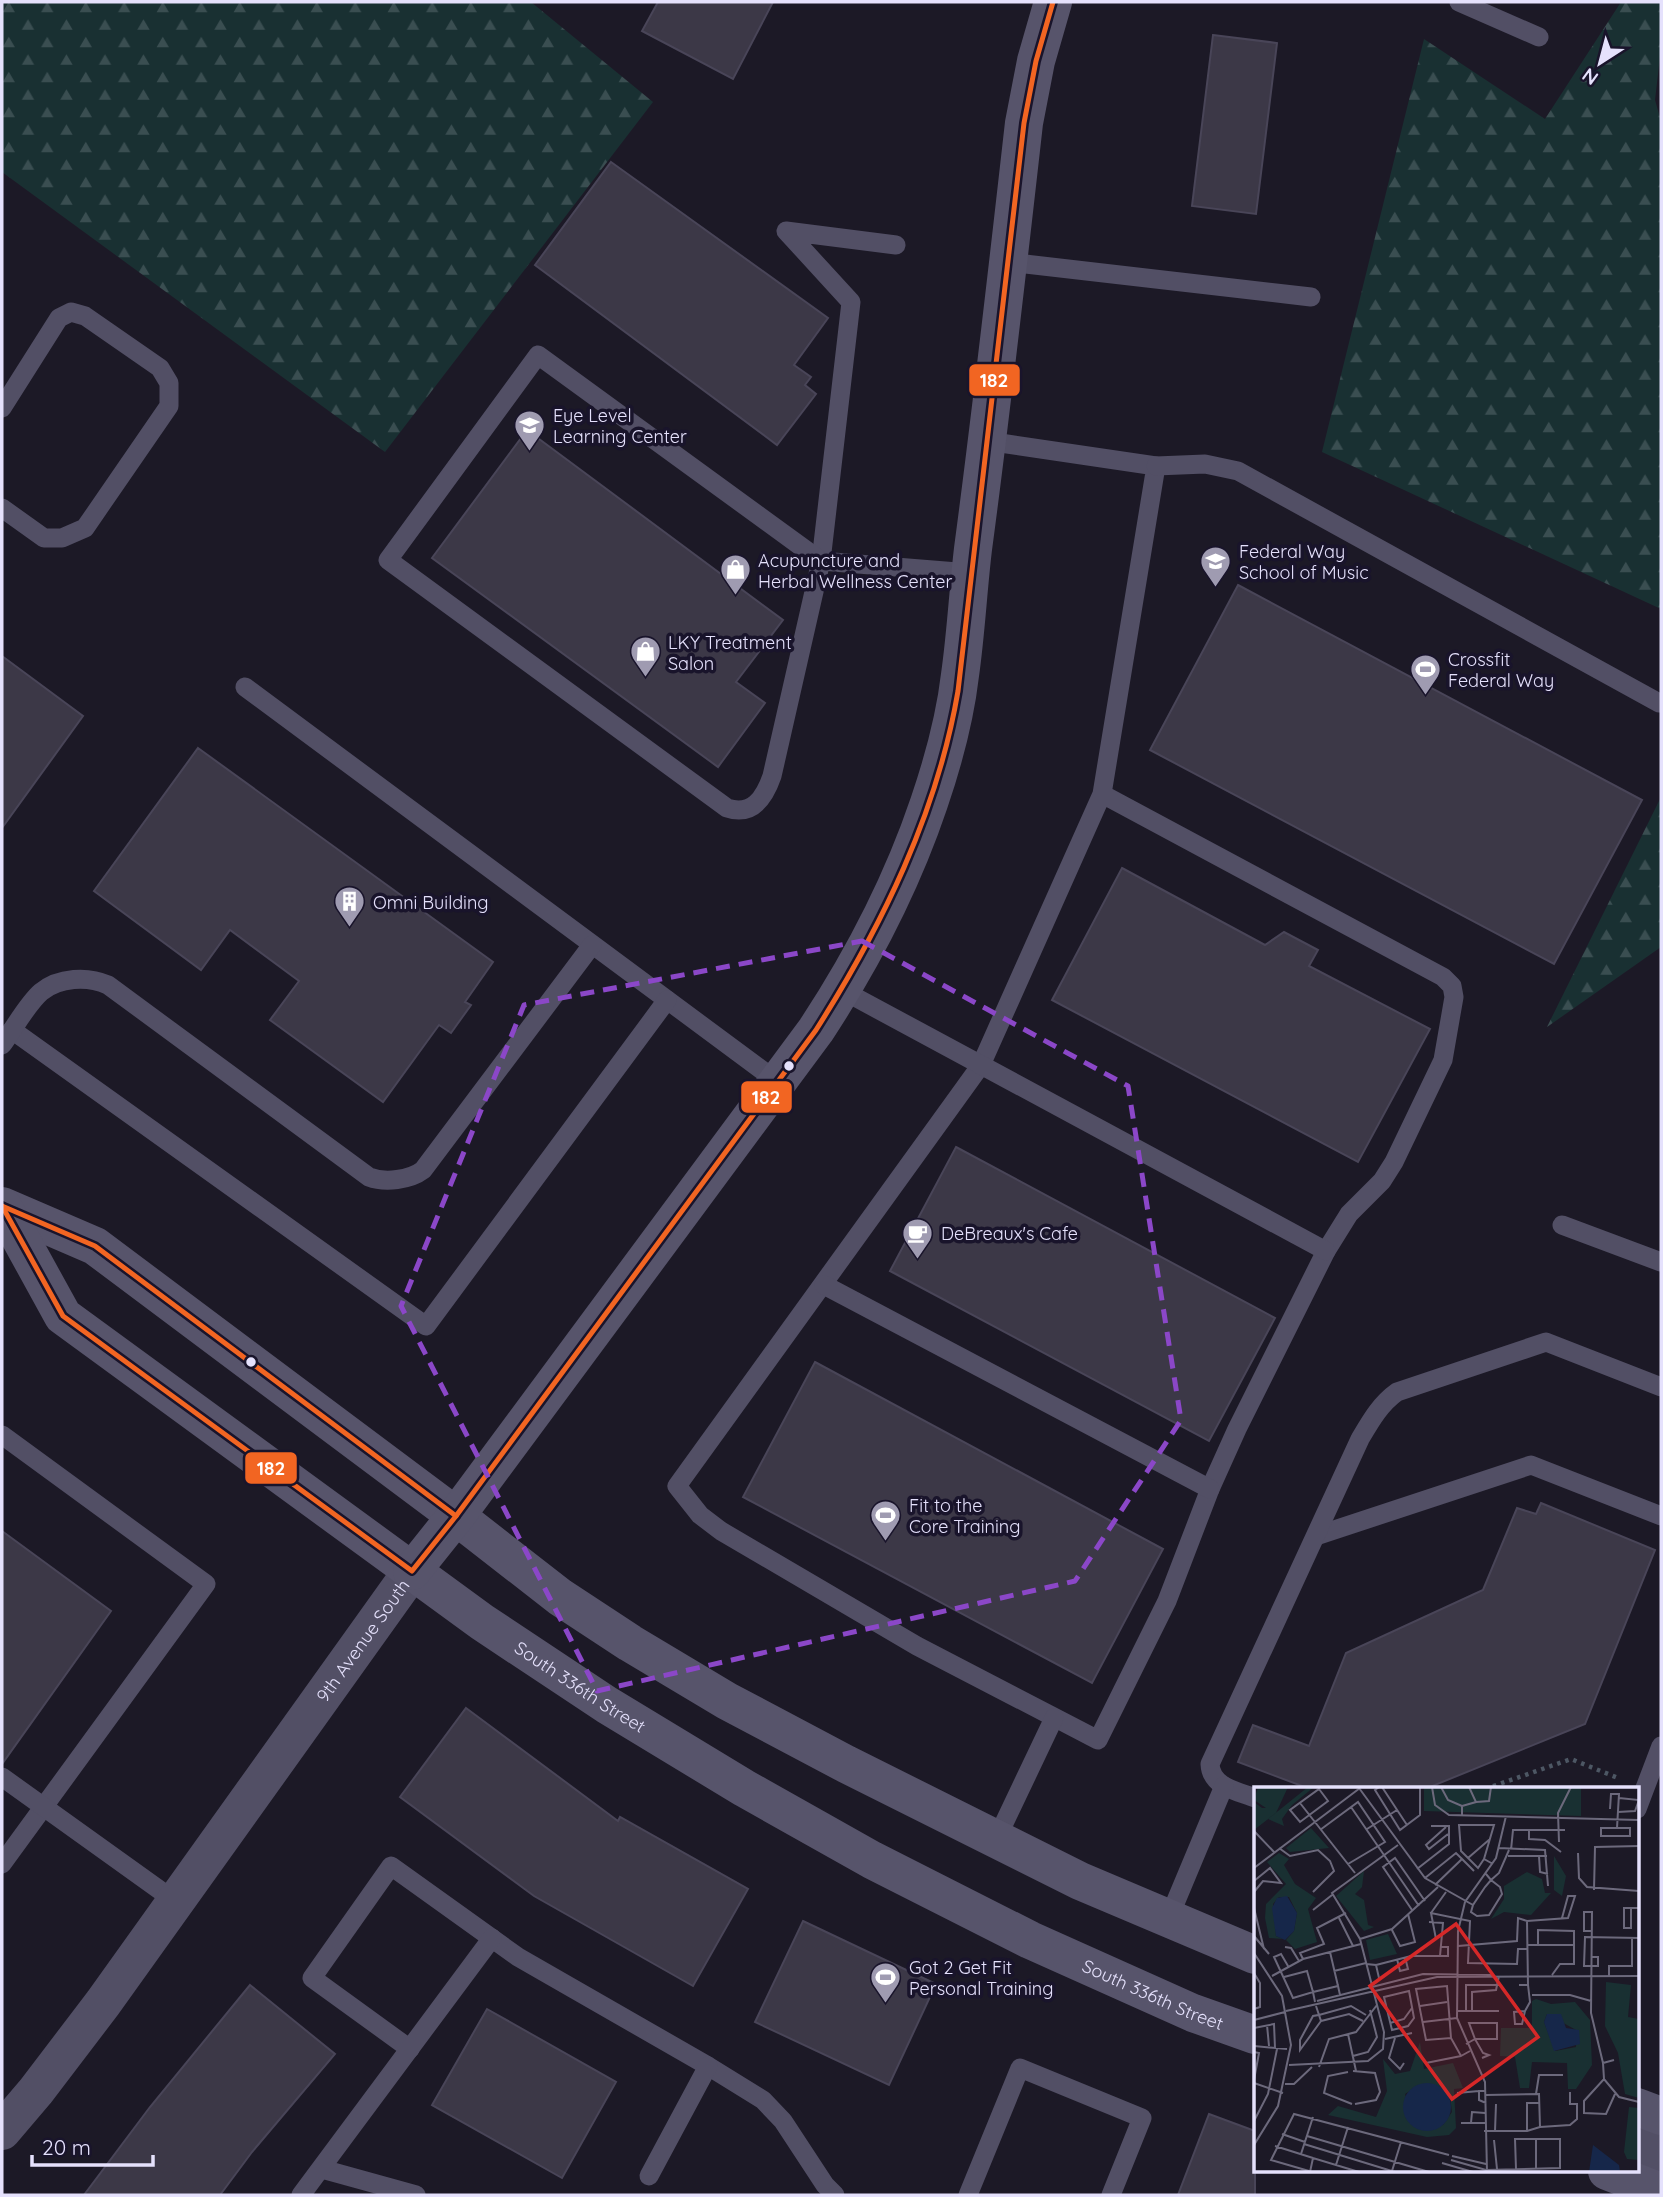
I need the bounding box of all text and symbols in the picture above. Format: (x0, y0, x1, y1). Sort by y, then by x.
north arrow (1565, 28, 1635, 98)
text: N (1577, 63, 1603, 91)
line badge: 182 (968, 363, 1021, 397)
text: 182 (980, 368, 1008, 392)
place label: Eye Level Learning Center (553, 404, 687, 448)
school or university icon: Eye Level Learning Center (513, 408, 547, 452)
place label: Federal Way School of Music (1239, 540, 1368, 584)
school or university icon: Federal Way School of Music (1199, 544, 1233, 588)
place label: Acupuncture and Herbal Wellness Center (758, 549, 952, 593)
shop icon: Acupuncture and Herbal Wellness Center (718, 553, 752, 597)
place label: LKY Treatment Salon (668, 631, 792, 675)
shop icon: LKY Treatment Salon (628, 635, 662, 679)
place label: Crossfit Federal Way (1448, 648, 1554, 692)
sports icon: Crossfit Federal Way (1408, 652, 1442, 696)
building icon: Omni Building (333, 885, 367, 929)
place label: Omni Building (373, 891, 489, 914)
unlabelled marker (782, 1059, 796, 1073)
line badge: 182 (740, 1080, 793, 1114)
text: 182 (752, 1085, 780, 1109)
cafe icon: DeBreaux's Cafe (901, 1216, 935, 1260)
place label: DeBreaux's Cafe (941, 1222, 1078, 1245)
unlabelled marker (244, 1355, 258, 1369)
line badge: 182 (244, 1451, 298, 1485)
text: 182 (257, 1456, 285, 1480)
place label: Fit to the Core Training (909, 1494, 1020, 1538)
sports icon: Fit to the Core Training (869, 1498, 903, 1542)
street label: 9th Avenue South (311, 1574, 414, 1706)
street label: South 336th Street (511, 1636, 650, 1737)
inset map (1254, 1787, 1638, 2172)
street label: South 336th Street (1079, 1954, 1227, 2034)
place label: Got 2 Get Fit Personal Training (909, 1956, 1054, 2000)
sports icon: Got 2 Get Fit Personal Training (869, 1960, 903, 2004)
scale bar (32, 2124, 152, 2168)
text: 20 m (42, 2134, 91, 2160)

